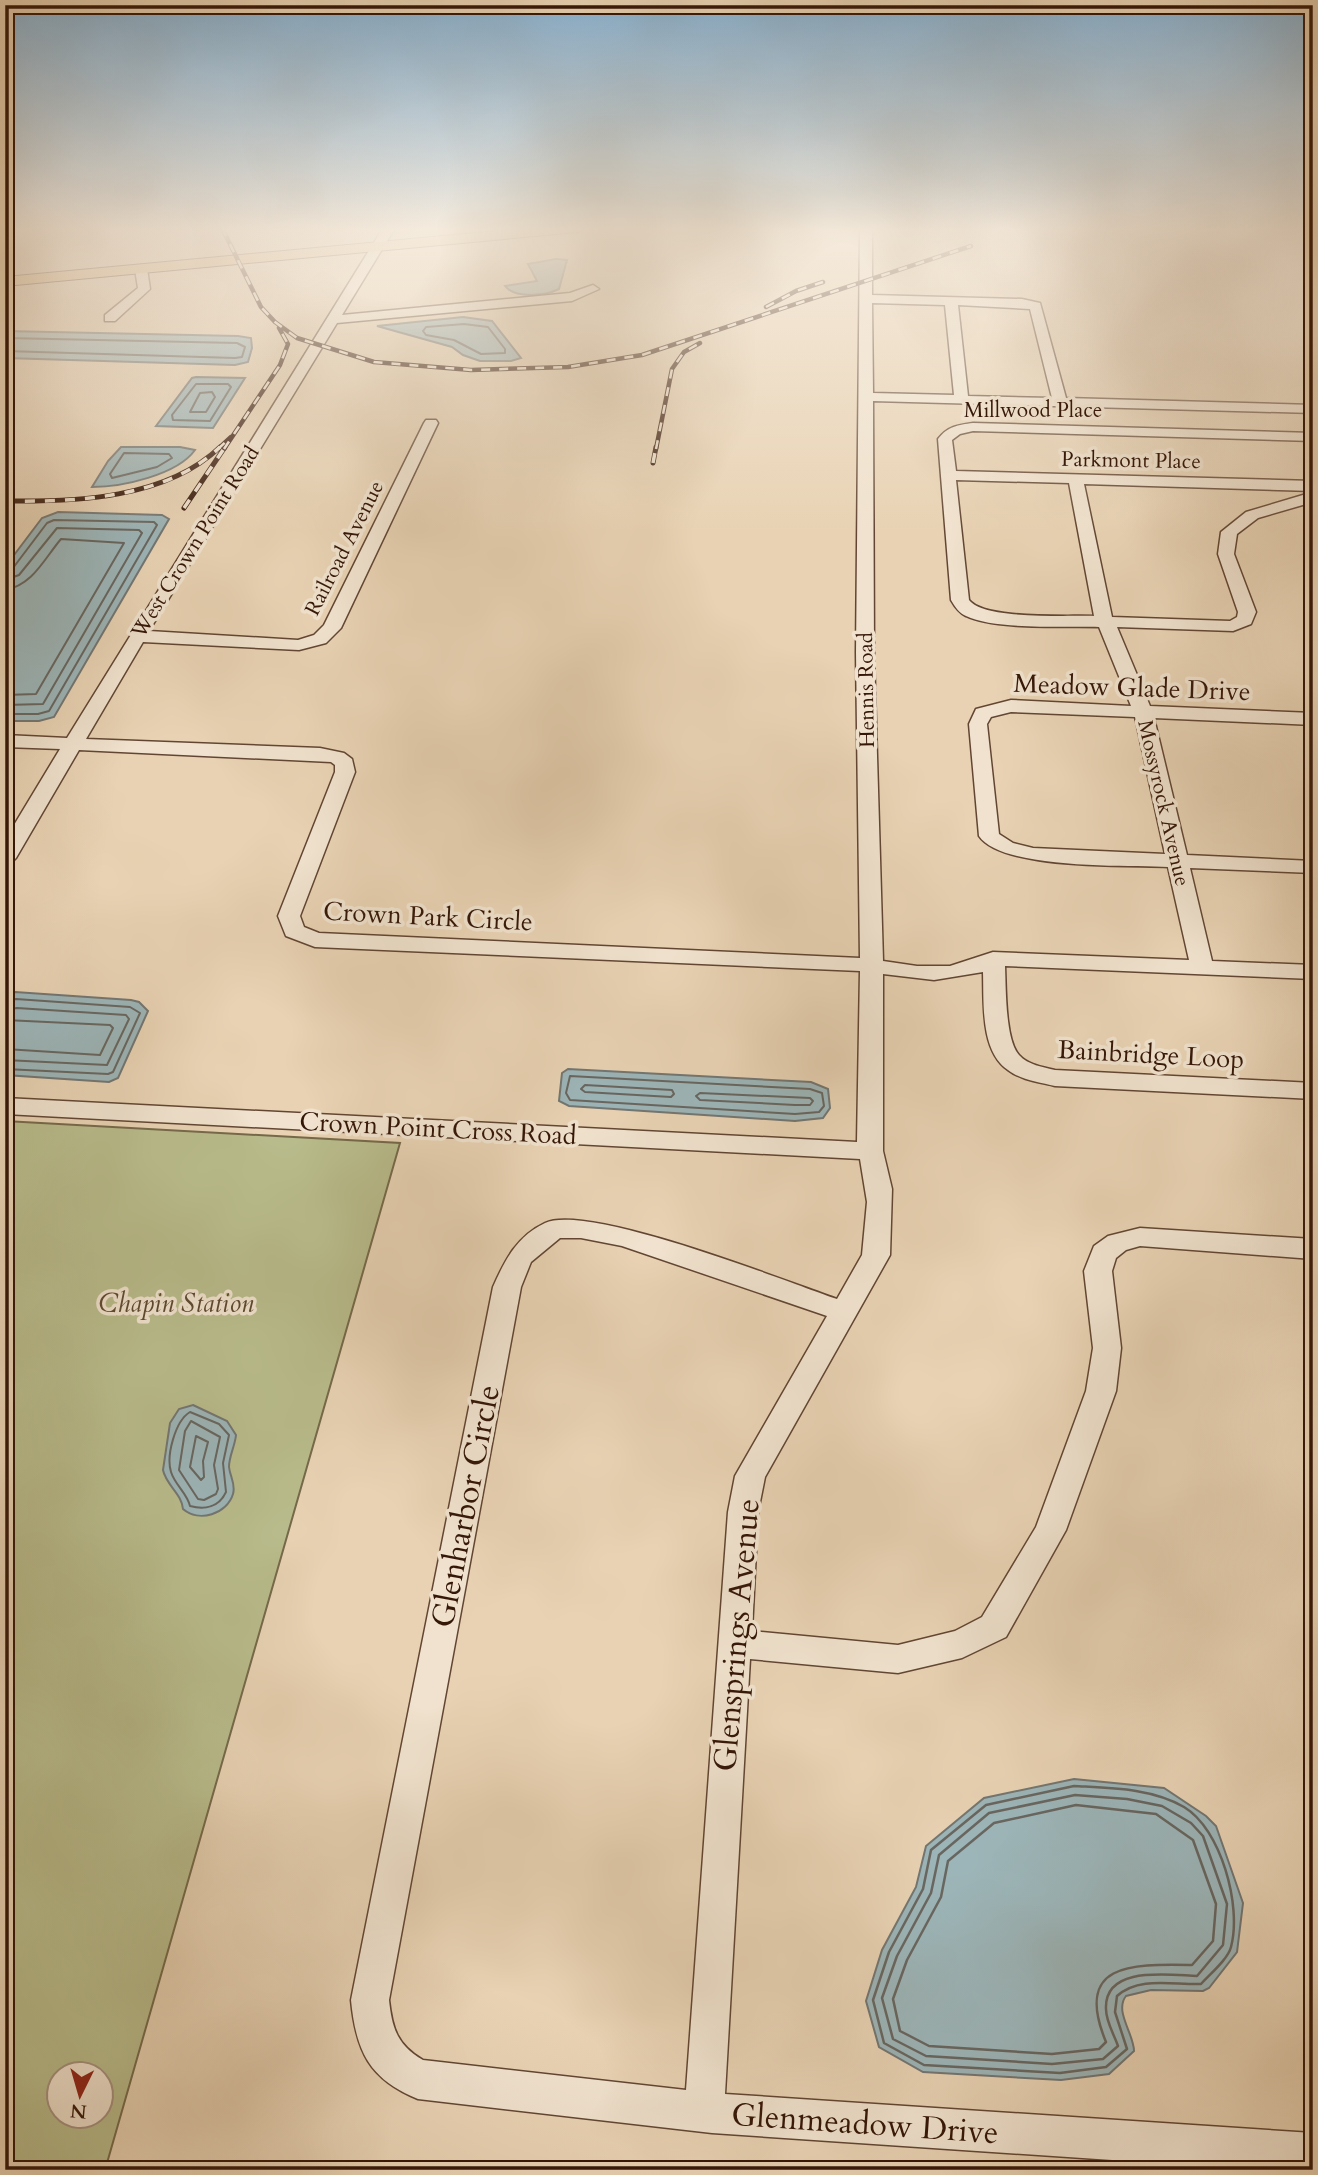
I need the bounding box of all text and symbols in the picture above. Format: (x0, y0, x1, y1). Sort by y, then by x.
street label: Millwood Place (964, 396, 1102, 425)
street label: West Crown Point Road (124, 441, 266, 645)
street label: Parkmont Place (1061, 445, 1201, 476)
street label: Railroad Avenue (298, 476, 391, 621)
street label: Hennis Road (851, 632, 882, 748)
street label: Meadow Glade Drive (1013, 666, 1251, 709)
street label: Mossyrock Avenue (1130, 717, 1197, 889)
street label: Crown Park Circle (322, 894, 534, 939)
street label: Bainbridge Loop (1057, 1032, 1245, 1077)
street label: Crown Point Cross Road (298, 1104, 578, 1153)
park label: Chapin Station (98, 1286, 254, 1321)
street label: Glenharbor Circle (421, 1381, 511, 1631)
street label: Glensprings Avenue (703, 1497, 771, 1773)
north arrow (46, 2060, 116, 2130)
street label: Glenmeadow Drive (730, 2093, 1000, 2155)
text: N (69, 2097, 88, 2125)

